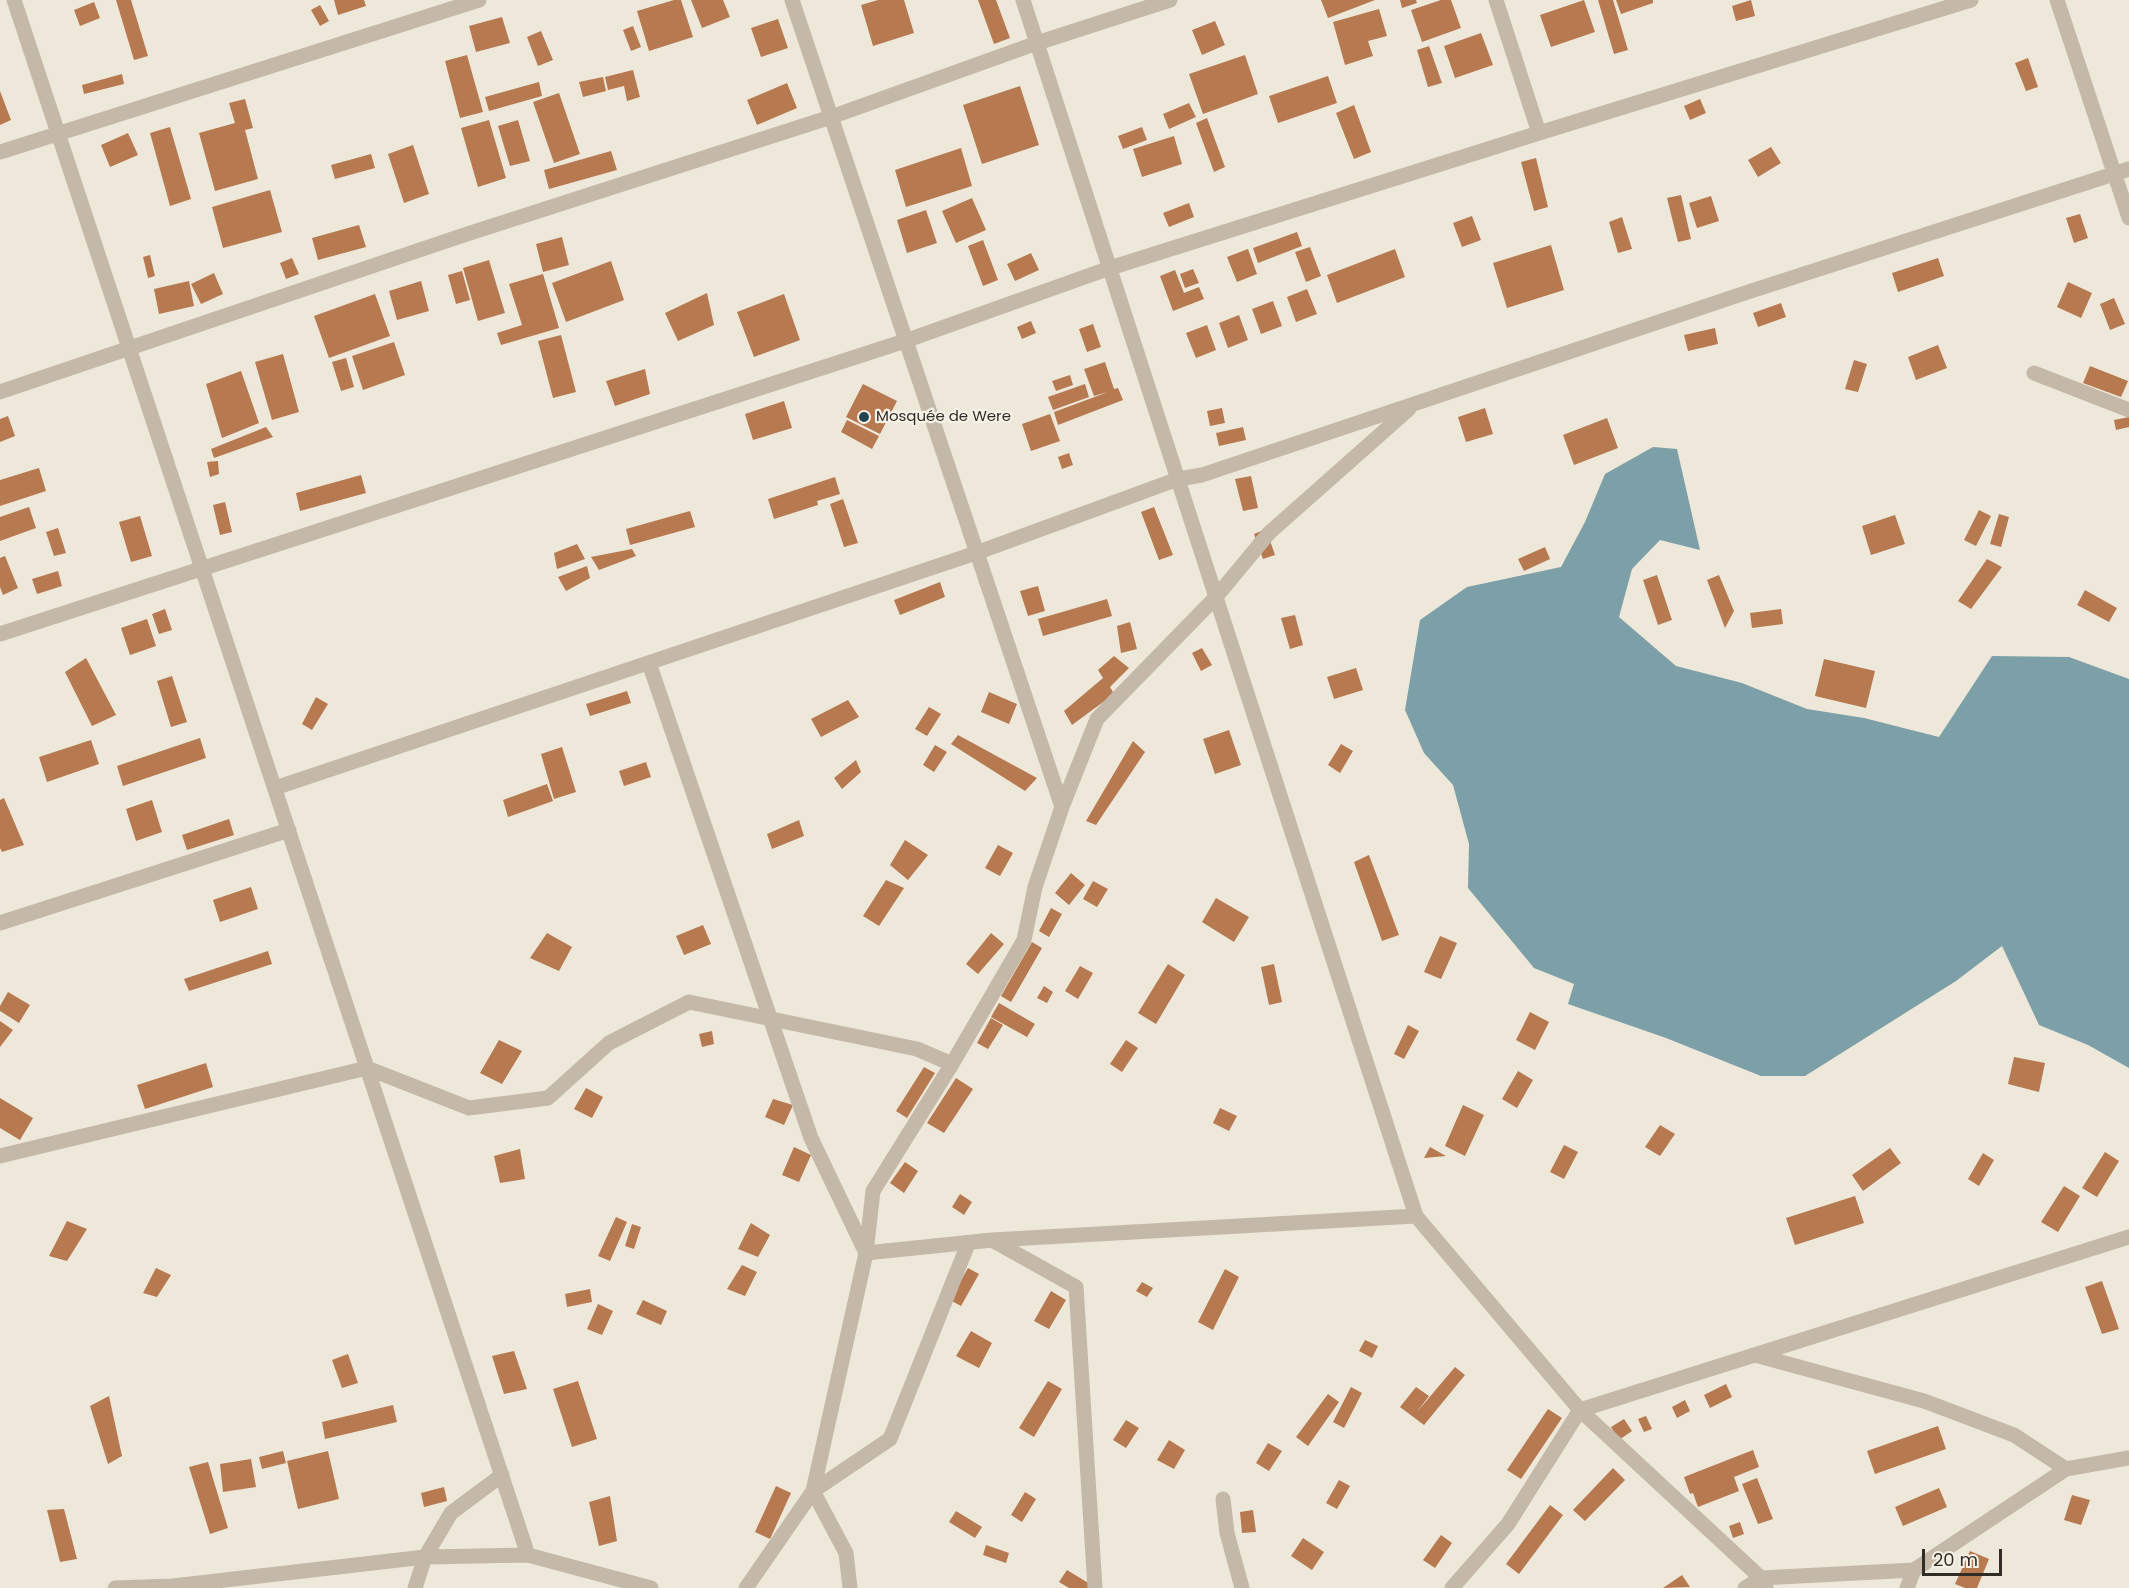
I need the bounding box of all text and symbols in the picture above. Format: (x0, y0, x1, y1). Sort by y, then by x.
place label: Mosquée de Were (876, 408, 1011, 426)
marker: Mosquée de Were (857, 410, 871, 424)
scale bar (1925, 1537, 2004, 1575)
text: 20 m (1933, 1547, 1978, 1572)

